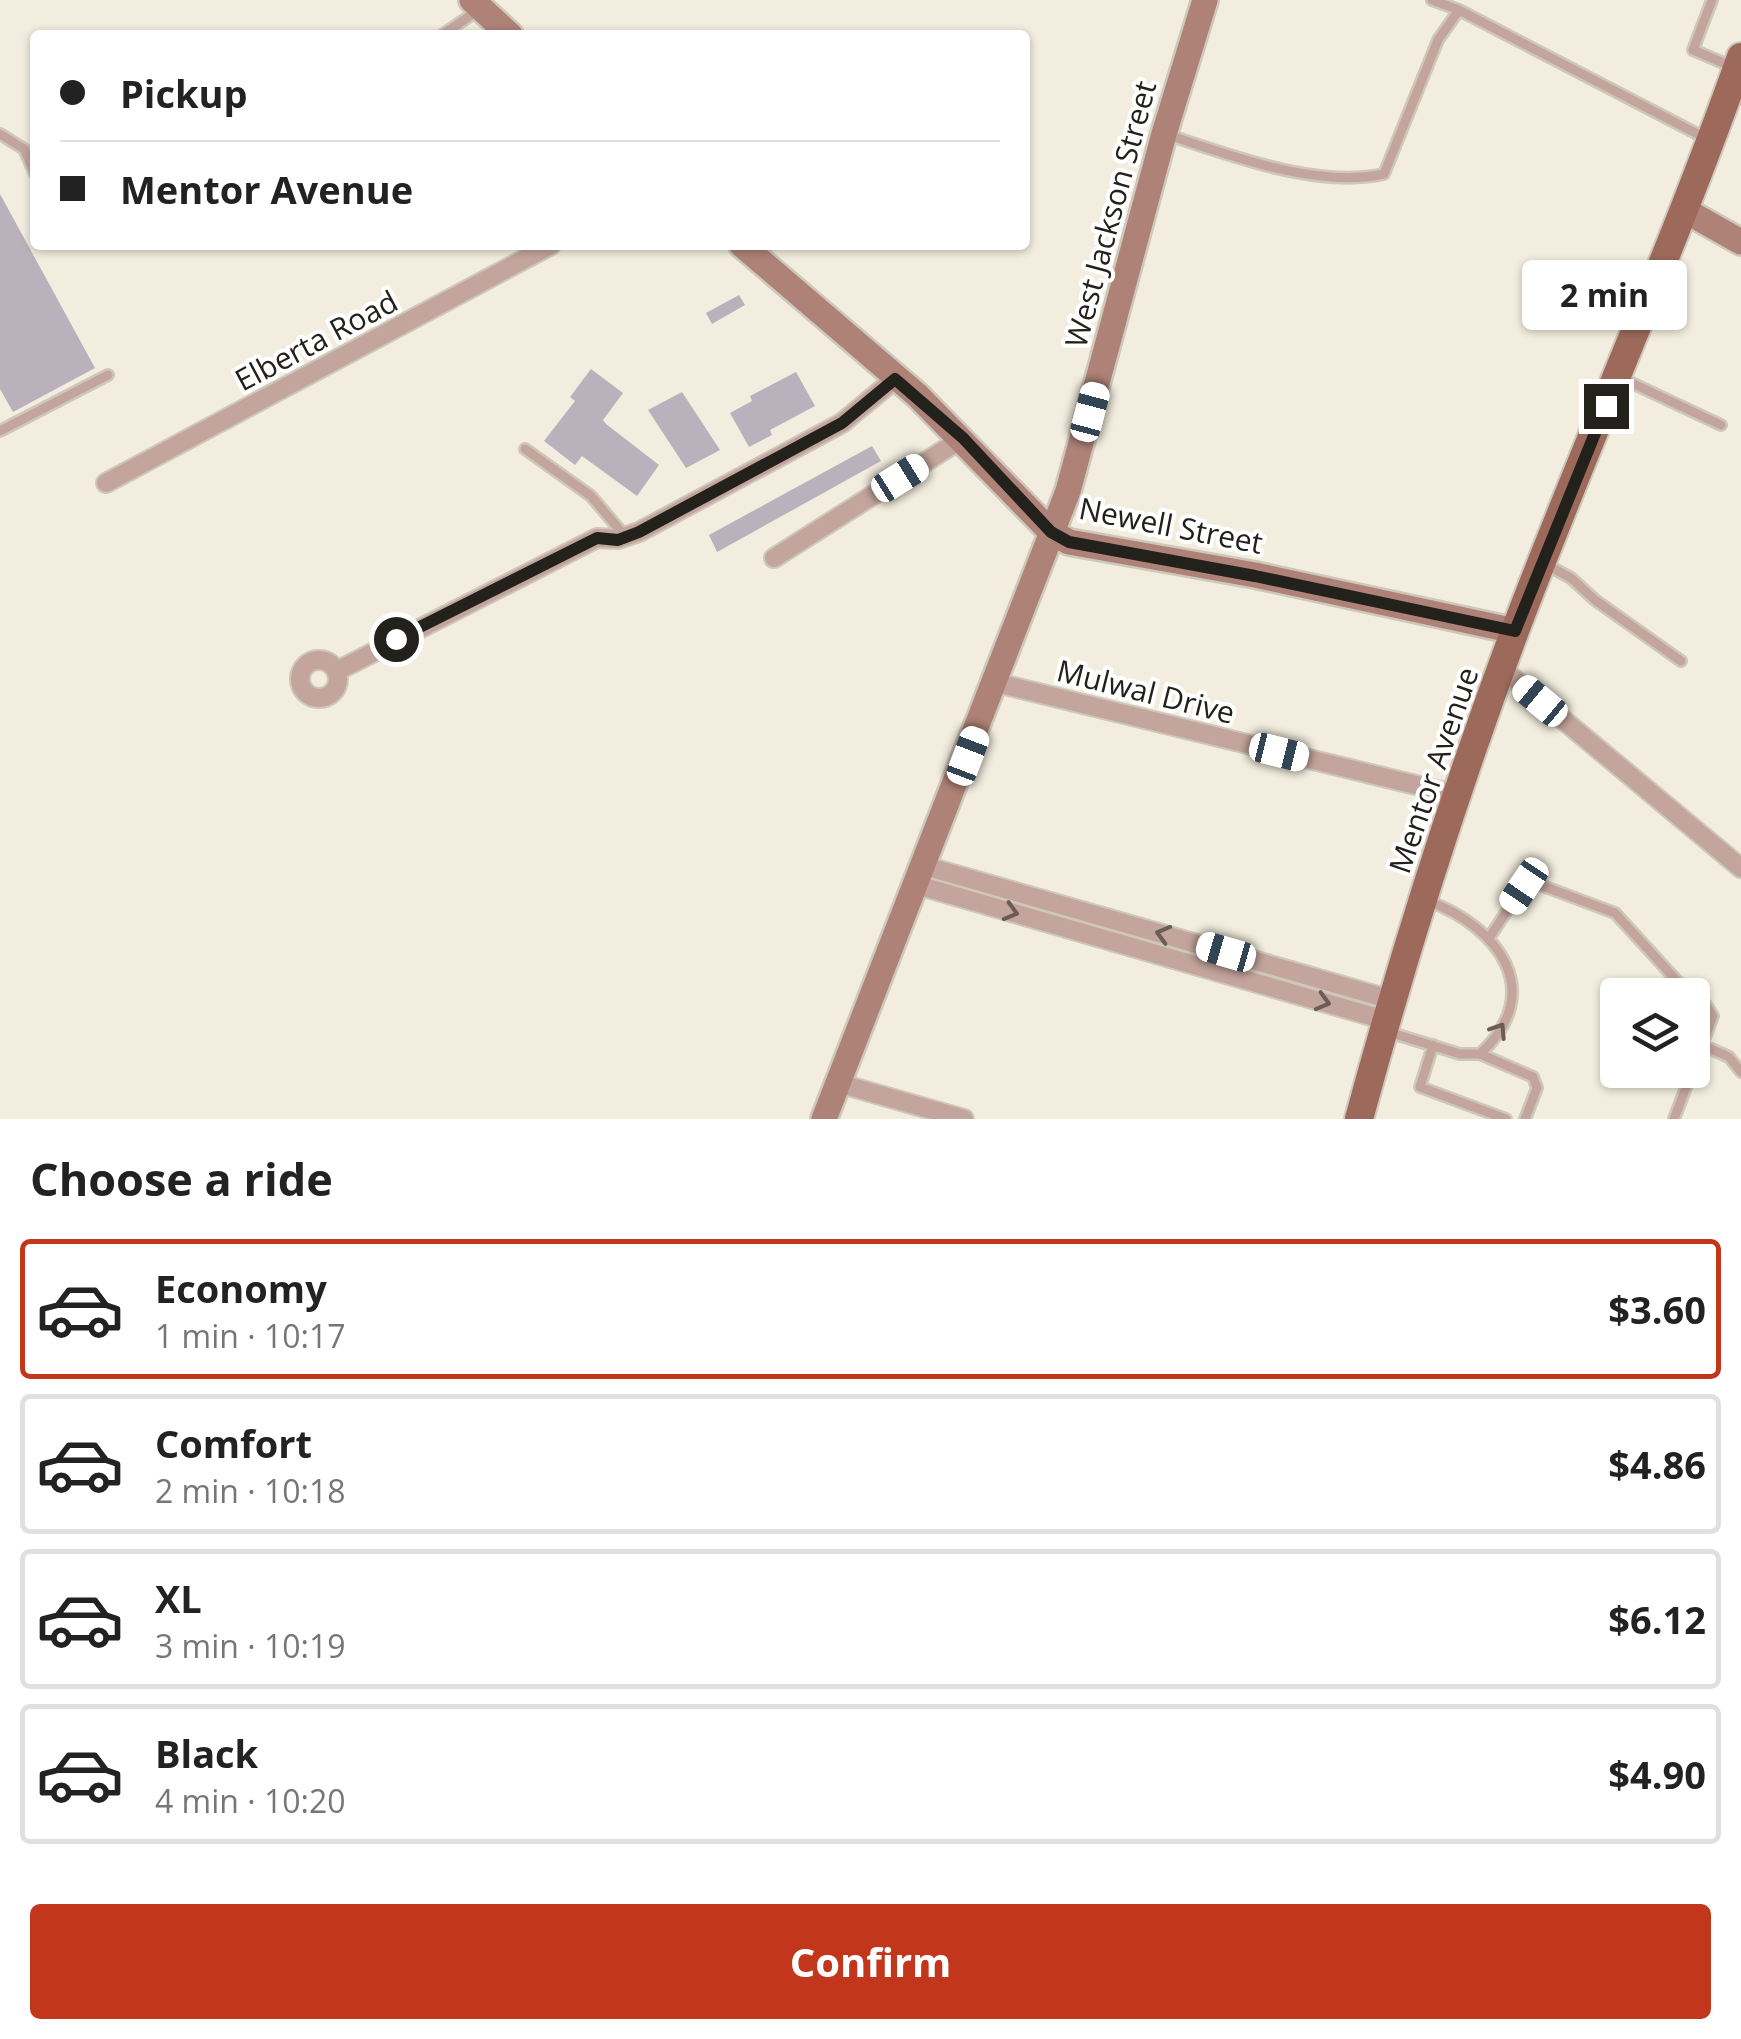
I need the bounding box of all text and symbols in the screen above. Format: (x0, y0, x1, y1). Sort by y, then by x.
text: Pickup (120, 67, 248, 119)
street label: West Jackson Street (1055, 76, 1165, 352)
text: Mentor Avenue (120, 163, 413, 215)
callout: 2 min (1524, 261, 1688, 331)
text: 2 min (1560, 273, 1649, 316)
street label: Elberta Road (228, 280, 404, 400)
car (1068, 379, 1112, 445)
route end (1584, 384, 1629, 429)
car (867, 449, 933, 507)
street label: Newell Street (1076, 487, 1266, 563)
route start (374, 617, 419, 662)
street label: Mulwal Drive (1053, 649, 1239, 733)
street label: Mentor Avenue (1379, 661, 1487, 879)
car (1507, 670, 1573, 732)
car (943, 723, 993, 789)
car (1246, 730, 1312, 774)
car (1495, 853, 1553, 919)
one-way arrow (1002, 900, 1019, 921)
one-way arrow (1155, 925, 1173, 946)
car (1193, 929, 1259, 975)
map controls (1600, 978, 1710, 1088)
button: layers (1600, 978, 1710, 1088)
one-way arrow (1314, 990, 1331, 1011)
one-way arrow (1487, 1023, 1506, 1041)
text: Choose a ride (30, 1148, 333, 1209)
text: Economy (155, 1262, 327, 1314)
icon: car (35, 1264, 125, 1354)
text: $3.60 (1608, 1283, 1706, 1335)
text: 1 min · 10:17 (155, 1314, 346, 1357)
text: Comfort (155, 1417, 312, 1469)
icon: car (35, 1419, 125, 1509)
text: $4.86 (1608, 1438, 1706, 1490)
text: 2 min · 10:18 (155, 1469, 346, 1512)
text: XL (155, 1572, 202, 1624)
icon: car (35, 1574, 125, 1664)
text: $6.12 (1608, 1593, 1706, 1645)
text: 3 min · 10:19 (155, 1624, 346, 1667)
text: Black (155, 1727, 258, 1779)
icon: car (35, 1729, 125, 1819)
text: $4.90 (1608, 1748, 1706, 1800)
text: 4 min · 10:20 (155, 1779, 346, 1822)
button: Confirm (30, 1904, 1711, 2019)

